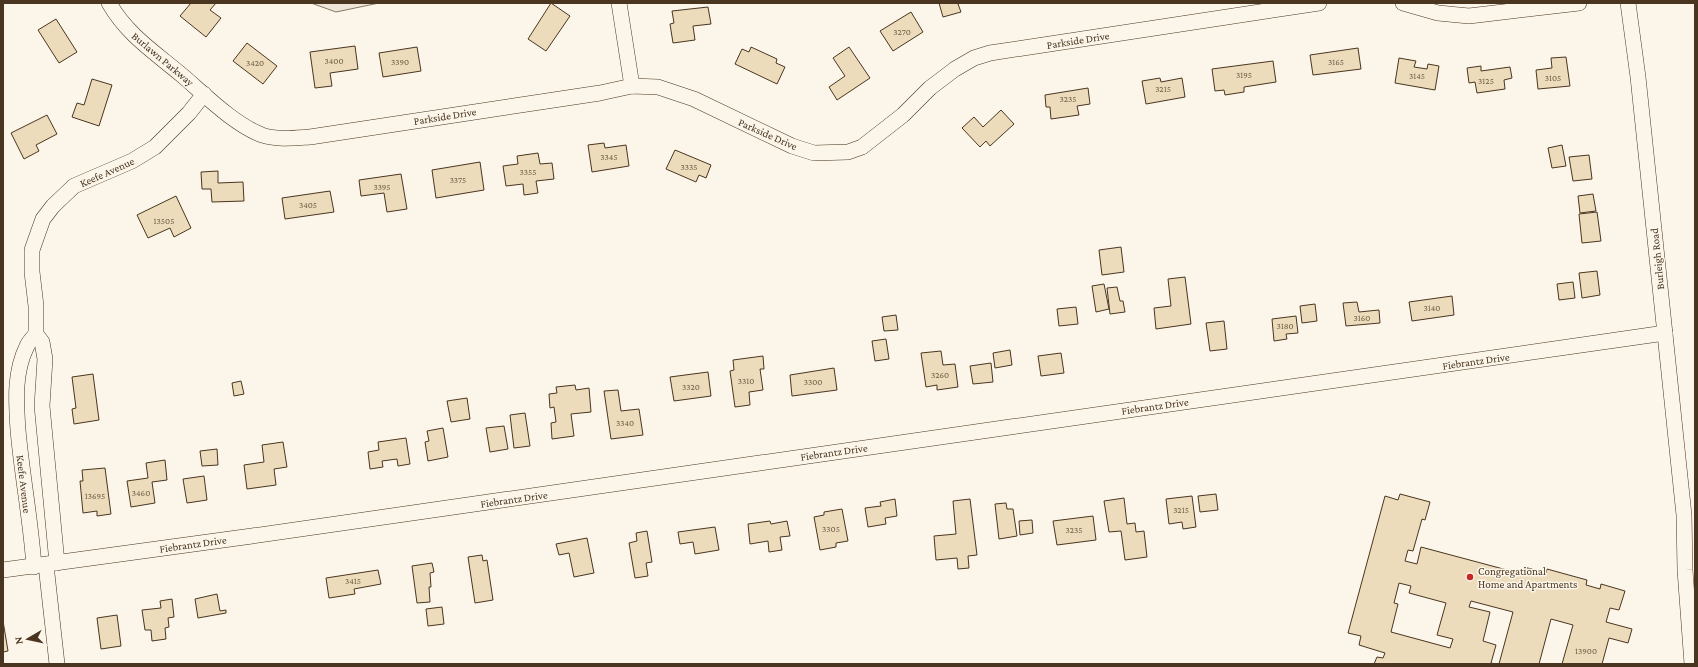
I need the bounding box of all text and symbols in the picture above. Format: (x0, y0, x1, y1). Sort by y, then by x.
house number: 3270 (893, 27, 911, 37)
street label: Parkside Drive (1046, 29, 1110, 51)
street label: Burlawn Parkway (129, 30, 197, 90)
house number: 3400 (324, 56, 344, 66)
house number: 3390 (391, 57, 409, 67)
house number: 3165 (1328, 57, 1344, 67)
house number: 3420 (246, 58, 264, 68)
house number: 3195 (1236, 70, 1252, 80)
house number: 3145 (1409, 71, 1425, 81)
house number: 3105 (1545, 73, 1561, 83)
house number: 3125 (1478, 76, 1494, 86)
house number: 3215 (1155, 84, 1171, 94)
house number: 3235 (1059, 94, 1077, 104)
street label: Parkside Drive (413, 105, 477, 127)
street label: Parkside Drive (737, 116, 800, 152)
house number: 3345 (600, 152, 618, 162)
street label: Keefe Avenue (78, 155, 136, 189)
house number: 3335 (681, 162, 697, 172)
house number: 3355 (520, 167, 536, 177)
house number: 3375 (450, 175, 466, 185)
house number: 3395 (373, 182, 391, 192)
house number: 3405 (299, 200, 317, 210)
house number: 13505 (154, 216, 174, 226)
street label: Burleigh Road (1648, 227, 1667, 290)
house number: 3140 (1424, 303, 1440, 313)
house number: 3160 (1354, 313, 1370, 323)
house number: 3180 (1276, 321, 1294, 331)
street label: Fiebrantz Drive (1442, 350, 1510, 372)
house number: 3260 (931, 370, 949, 380)
house number: 3310 (738, 376, 754, 386)
house number: 3300 (804, 377, 822, 387)
house number: 3320 (682, 382, 700, 392)
street label: Fiebrantz Drive (1121, 395, 1189, 417)
house number: 3340 (616, 418, 634, 428)
street label: Fiebrantz Drive (800, 441, 868, 463)
street label: Keefe Avenue (14, 454, 34, 514)
house number: 3460 (132, 488, 150, 498)
street label: Fiebrantz Drive (480, 488, 548, 510)
house number: 13695 (85, 491, 105, 501)
house number: 3215 (1173, 505, 1189, 515)
house number: 3305 (822, 524, 840, 534)
house number: 3235 (1065, 525, 1083, 535)
street label: Fiebrantz Drive (159, 533, 227, 555)
place label: Congregational Home and Apartments (1478, 565, 1577, 591)
marker: Congregational Home and Apartments (1465, 572, 1475, 582)
house number: 3415 (345, 576, 361, 586)
north arrow (8, 619, 48, 659)
text: N (12, 635, 25, 645)
house number: 13900 (1575, 646, 1597, 656)

